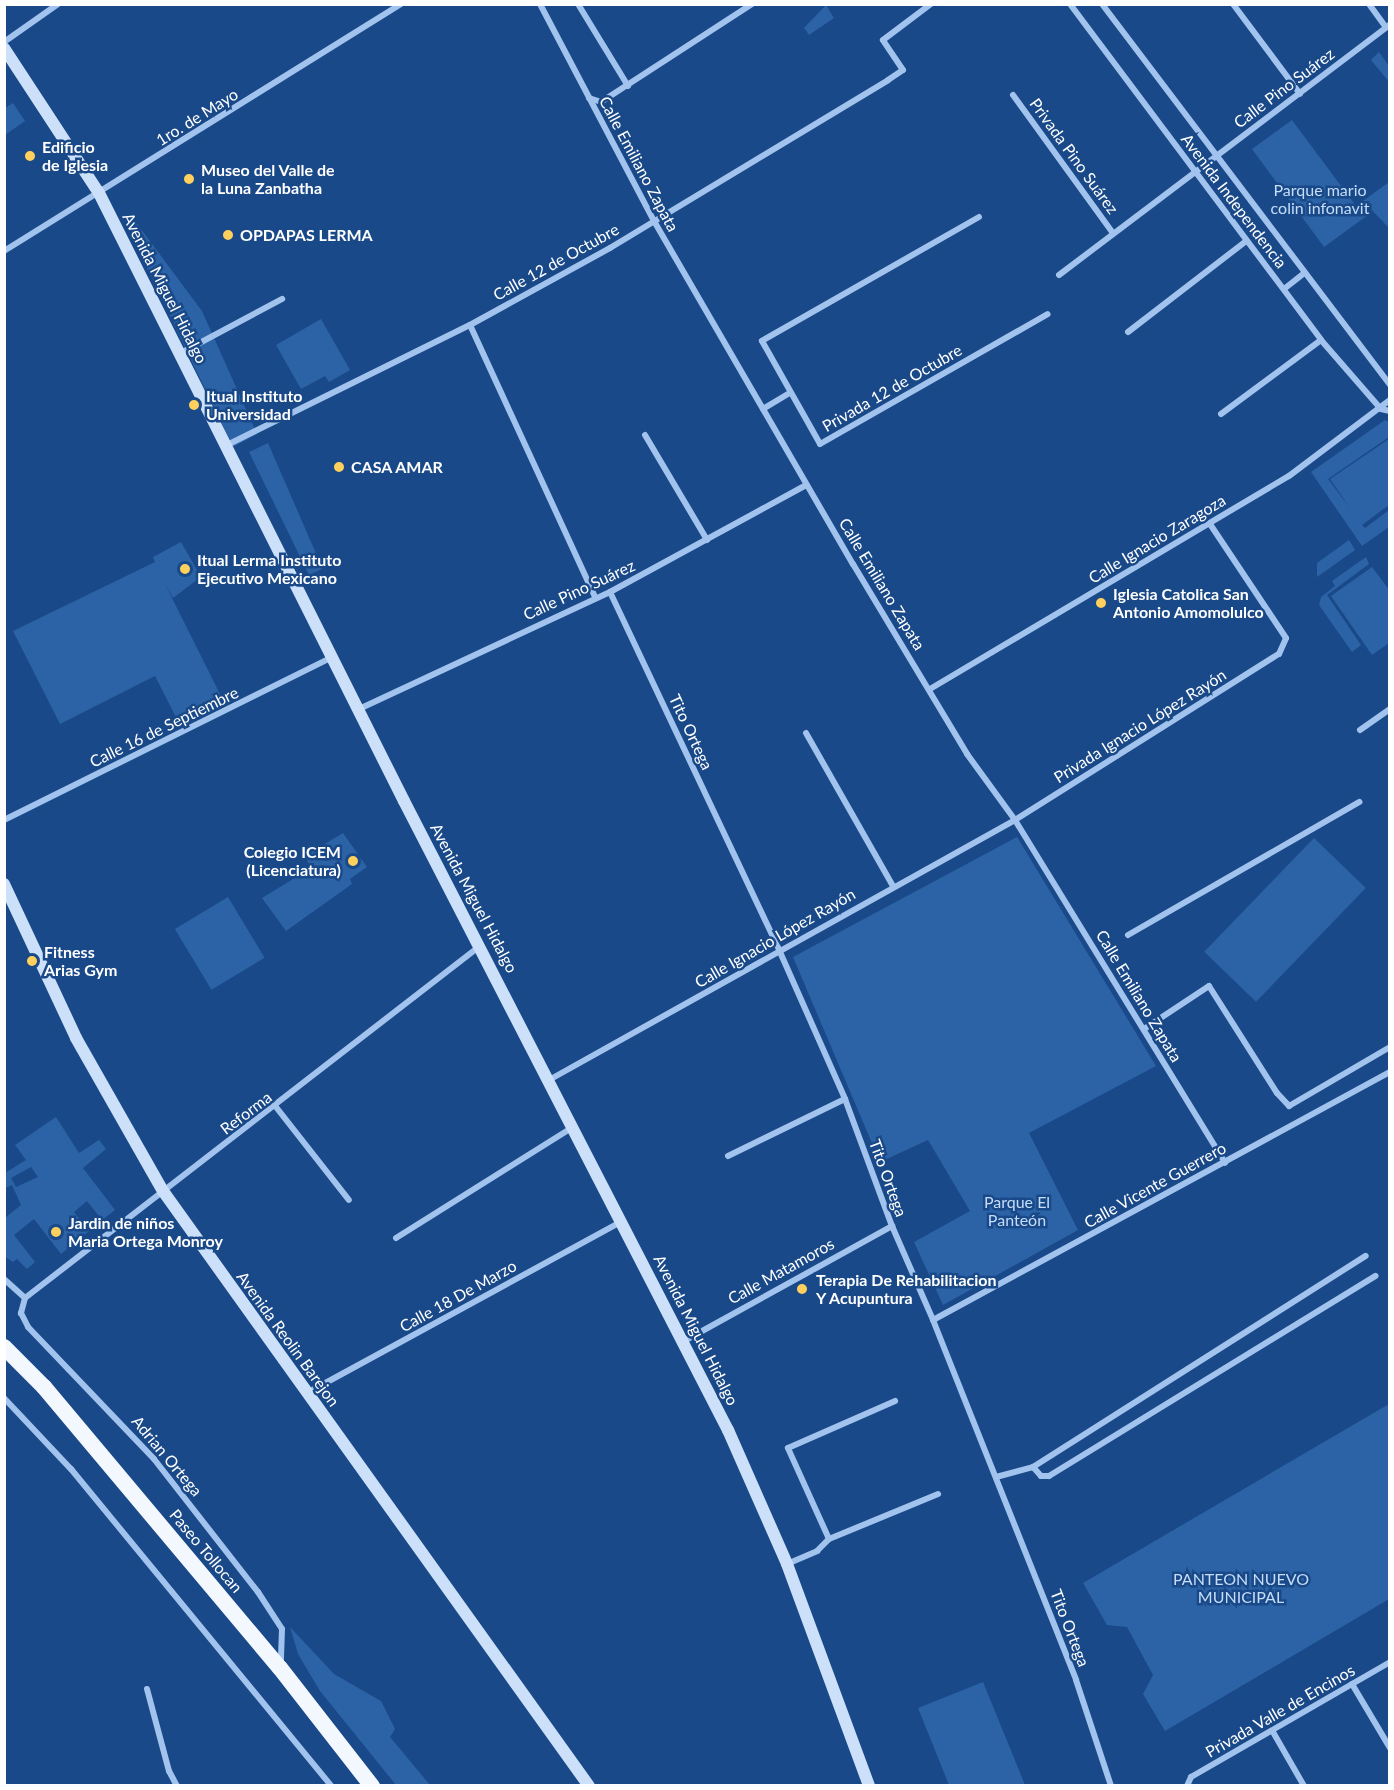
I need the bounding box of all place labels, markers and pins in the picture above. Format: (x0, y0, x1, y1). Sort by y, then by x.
place label: Edificio de Iglesia (42, 137, 108, 175)
marker: Edificio de Iglesia (23, 149, 37, 163)
place label: Museo del Valle de la Luna Zanbatha (201, 160, 335, 198)
marker: Museo del Valle de la Luna Zanbatha (182, 172, 196, 186)
place label: OPDAPAS LERMA (240, 225, 373, 245)
marker: OPDAPAS LERMA (221, 228, 235, 242)
place label: Itual Instituto Universidad (206, 386, 303, 424)
marker: Itual Instituto Universidad (187, 398, 201, 412)
place label: CASA AMAR (351, 457, 444, 477)
marker: CASA AMAR (332, 460, 346, 474)
place label: Itual Lerma Instituto Ejecutivo Mexicano (197, 550, 341, 588)
marker: Itual Lerma Instituto Ejecutivo Mexicano (178, 562, 192, 576)
place label: Iglesia Catolica San Antonio Amomolulco (1113, 584, 1264, 622)
marker: Iglesia Catolica San Antonio Amomolulco (1094, 596, 1108, 610)
place label: Colegio ICEM (Licenciatura) (244, 842, 341, 880)
marker: Colegio ICEM (Licenciatura) (346, 854, 360, 868)
place label: Fitness Arias Gym (44, 942, 117, 980)
marker: Fitness Arias Gym (25, 954, 39, 968)
place label: Jardin de niños Maria Ortega Monroy (68, 1213, 223, 1251)
marker: Jardin de niños Maria Ortega Monroy (49, 1225, 63, 1239)
place label: Terapia De Rehabilitacion Y Acupuntura (816, 1270, 997, 1308)
marker: Terapia De Rehabilitacion Y Acupuntura (793, 1280, 811, 1298)

